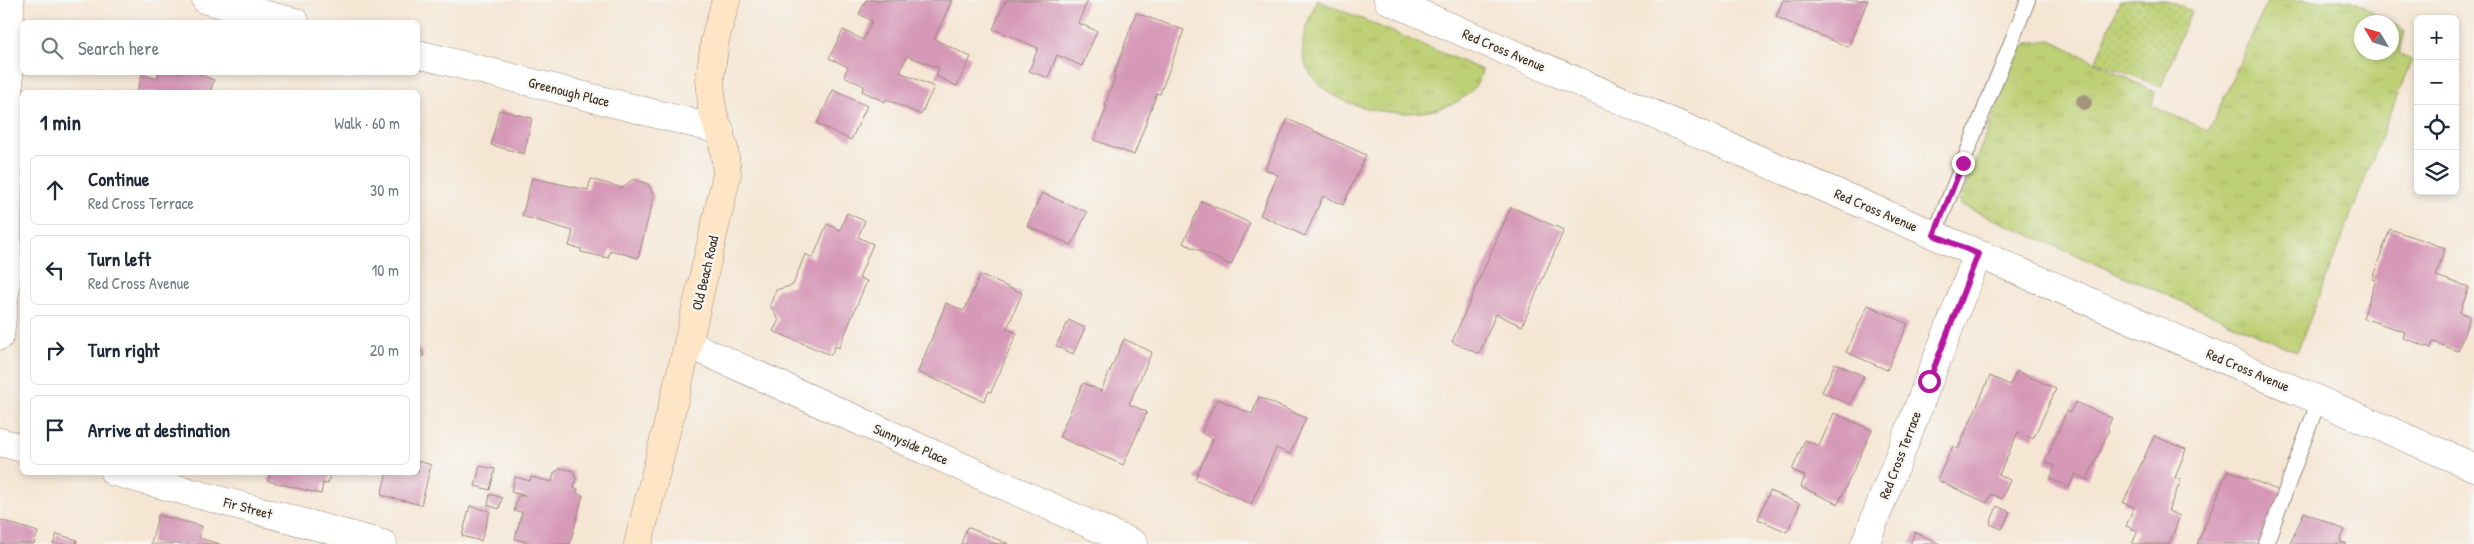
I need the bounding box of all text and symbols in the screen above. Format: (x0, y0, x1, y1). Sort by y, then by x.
north arrow (2354, 15, 2399, 60)
map controls (2414, 15, 2459, 195)
button: + (2414, 15, 2459, 60)
search box (20, 20, 420, 75)
street label: Red Cross Avenue (1460, 23, 1549, 76)
icon: search (38, 34, 66, 62)
text: Search here (78, 35, 159, 61)
button: − (2414, 60, 2459, 105)
street label: Greenough Place (526, 72, 612, 112)
button: locate (2414, 105, 2459, 150)
text: 1 min (40, 108, 81, 137)
text: Walk · 60 m (334, 112, 400, 134)
button: layers (2414, 150, 2459, 195)
route end (1952, 152, 1975, 175)
text: Continue (88, 166, 149, 192)
icon: ahead (41, 176, 69, 204)
text: 30 m (370, 179, 399, 201)
street label: Red Cross Avenue (1832, 183, 1921, 236)
text: Red Cross Terrace (88, 192, 194, 214)
street label: Old Beach Road (687, 233, 722, 312)
text: Turn left (88, 246, 151, 272)
icon: left (41, 256, 69, 284)
text: 10 m (371, 259, 399, 281)
text: Red Cross Avenue (88, 272, 190, 294)
icon: right (41, 336, 69, 364)
text: Turn right (88, 337, 159, 363)
text: 20 m (370, 339, 399, 361)
street label: Red Cross Avenue (2204, 343, 2293, 396)
route start (1918, 370, 1941, 393)
street label: Red Cross Terrace (1874, 408, 1925, 502)
icon: arrive (41, 416, 69, 444)
text: Arrive at destination (88, 417, 230, 443)
street label: Sunnyside Place (870, 419, 952, 470)
street label: Fir Street (221, 492, 275, 523)

